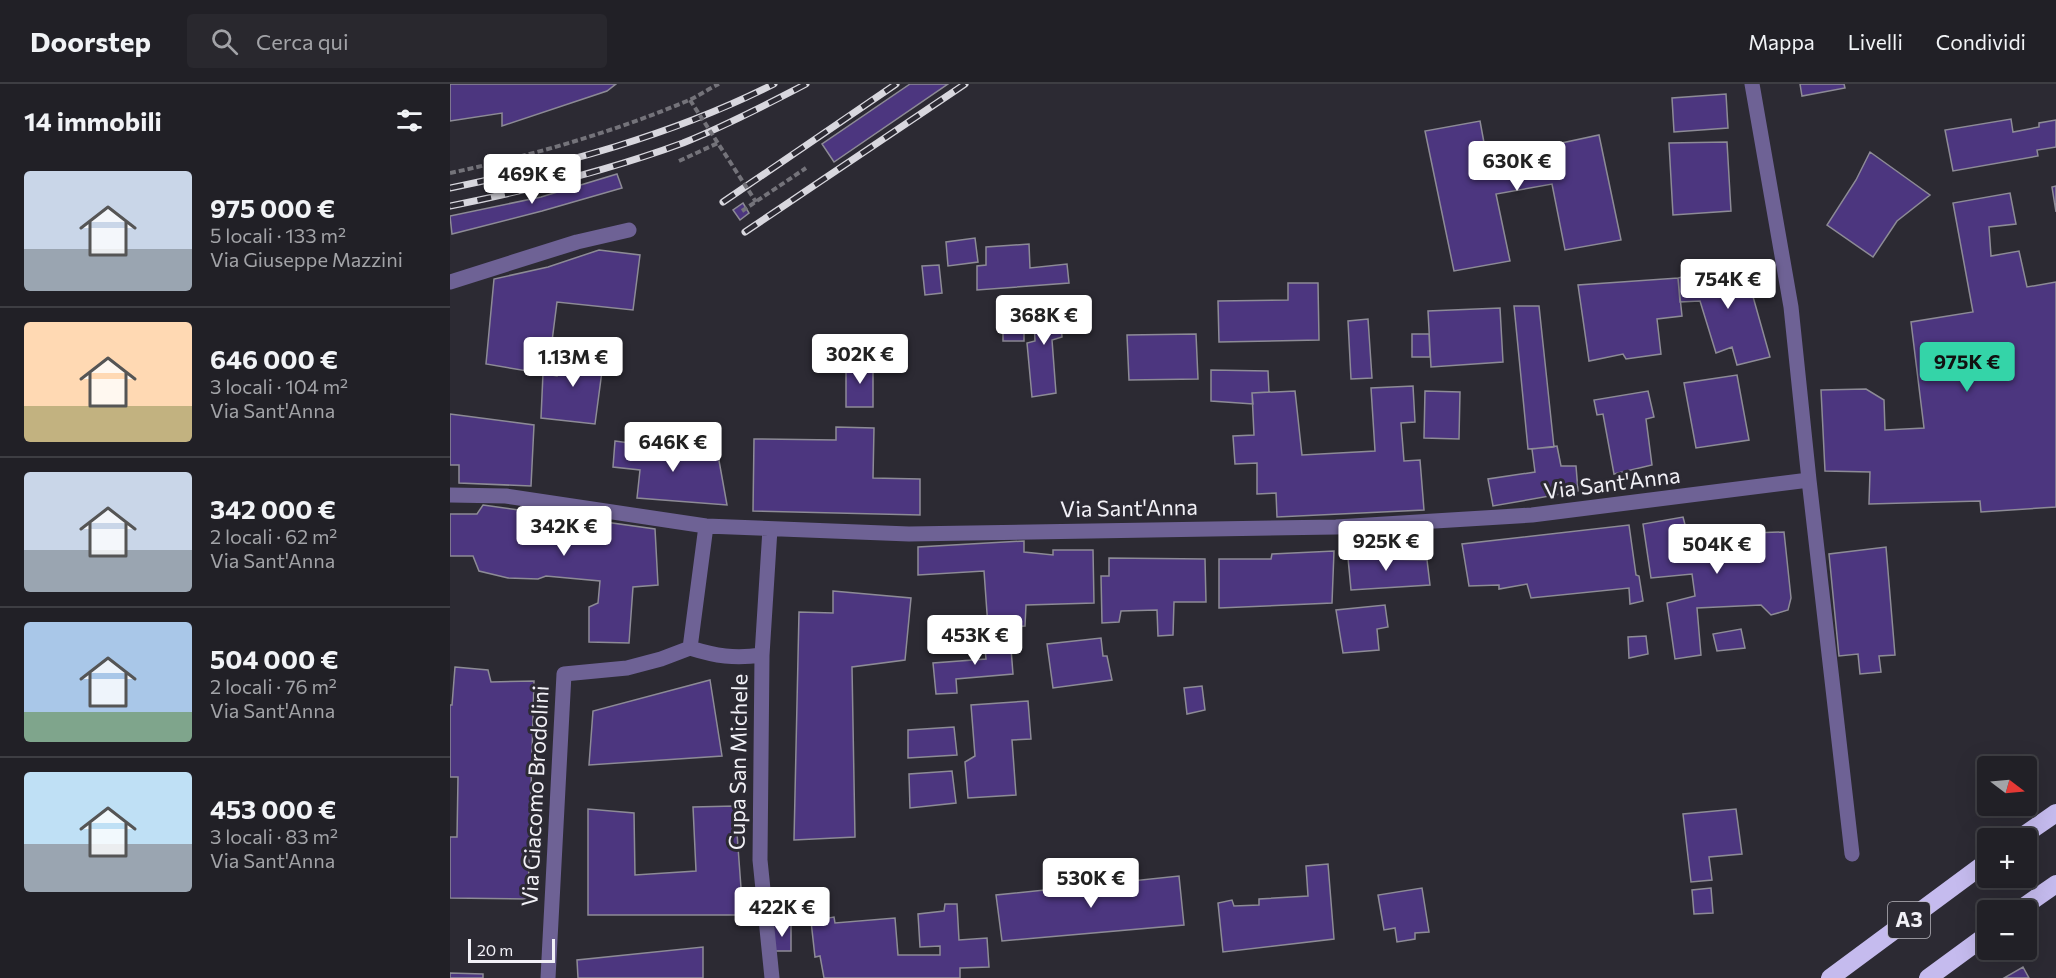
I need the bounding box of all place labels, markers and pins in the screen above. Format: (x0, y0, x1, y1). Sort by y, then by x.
pin: 630K € (1468, 141, 1566, 192)
pin: 469K € (483, 154, 581, 205)
pin: 754K € (1679, 259, 1777, 310)
pin: 368K € (995, 295, 1093, 346)
pin: 302K € (811, 334, 909, 385)
pin: 1.13M € (518, 337, 628, 388)
pin: 975K € (1918, 342, 2016, 393)
pin: 646K € (624, 422, 722, 473)
pin: 342K € (515, 506, 613, 557)
pin: 925K € (1337, 521, 1435, 572)
pin: 504K € (1668, 524, 1766, 575)
pin: 453K € (926, 615, 1024, 666)
pin: 530K € (1042, 858, 1140, 909)
pin: 422K € (733, 887, 831, 938)

